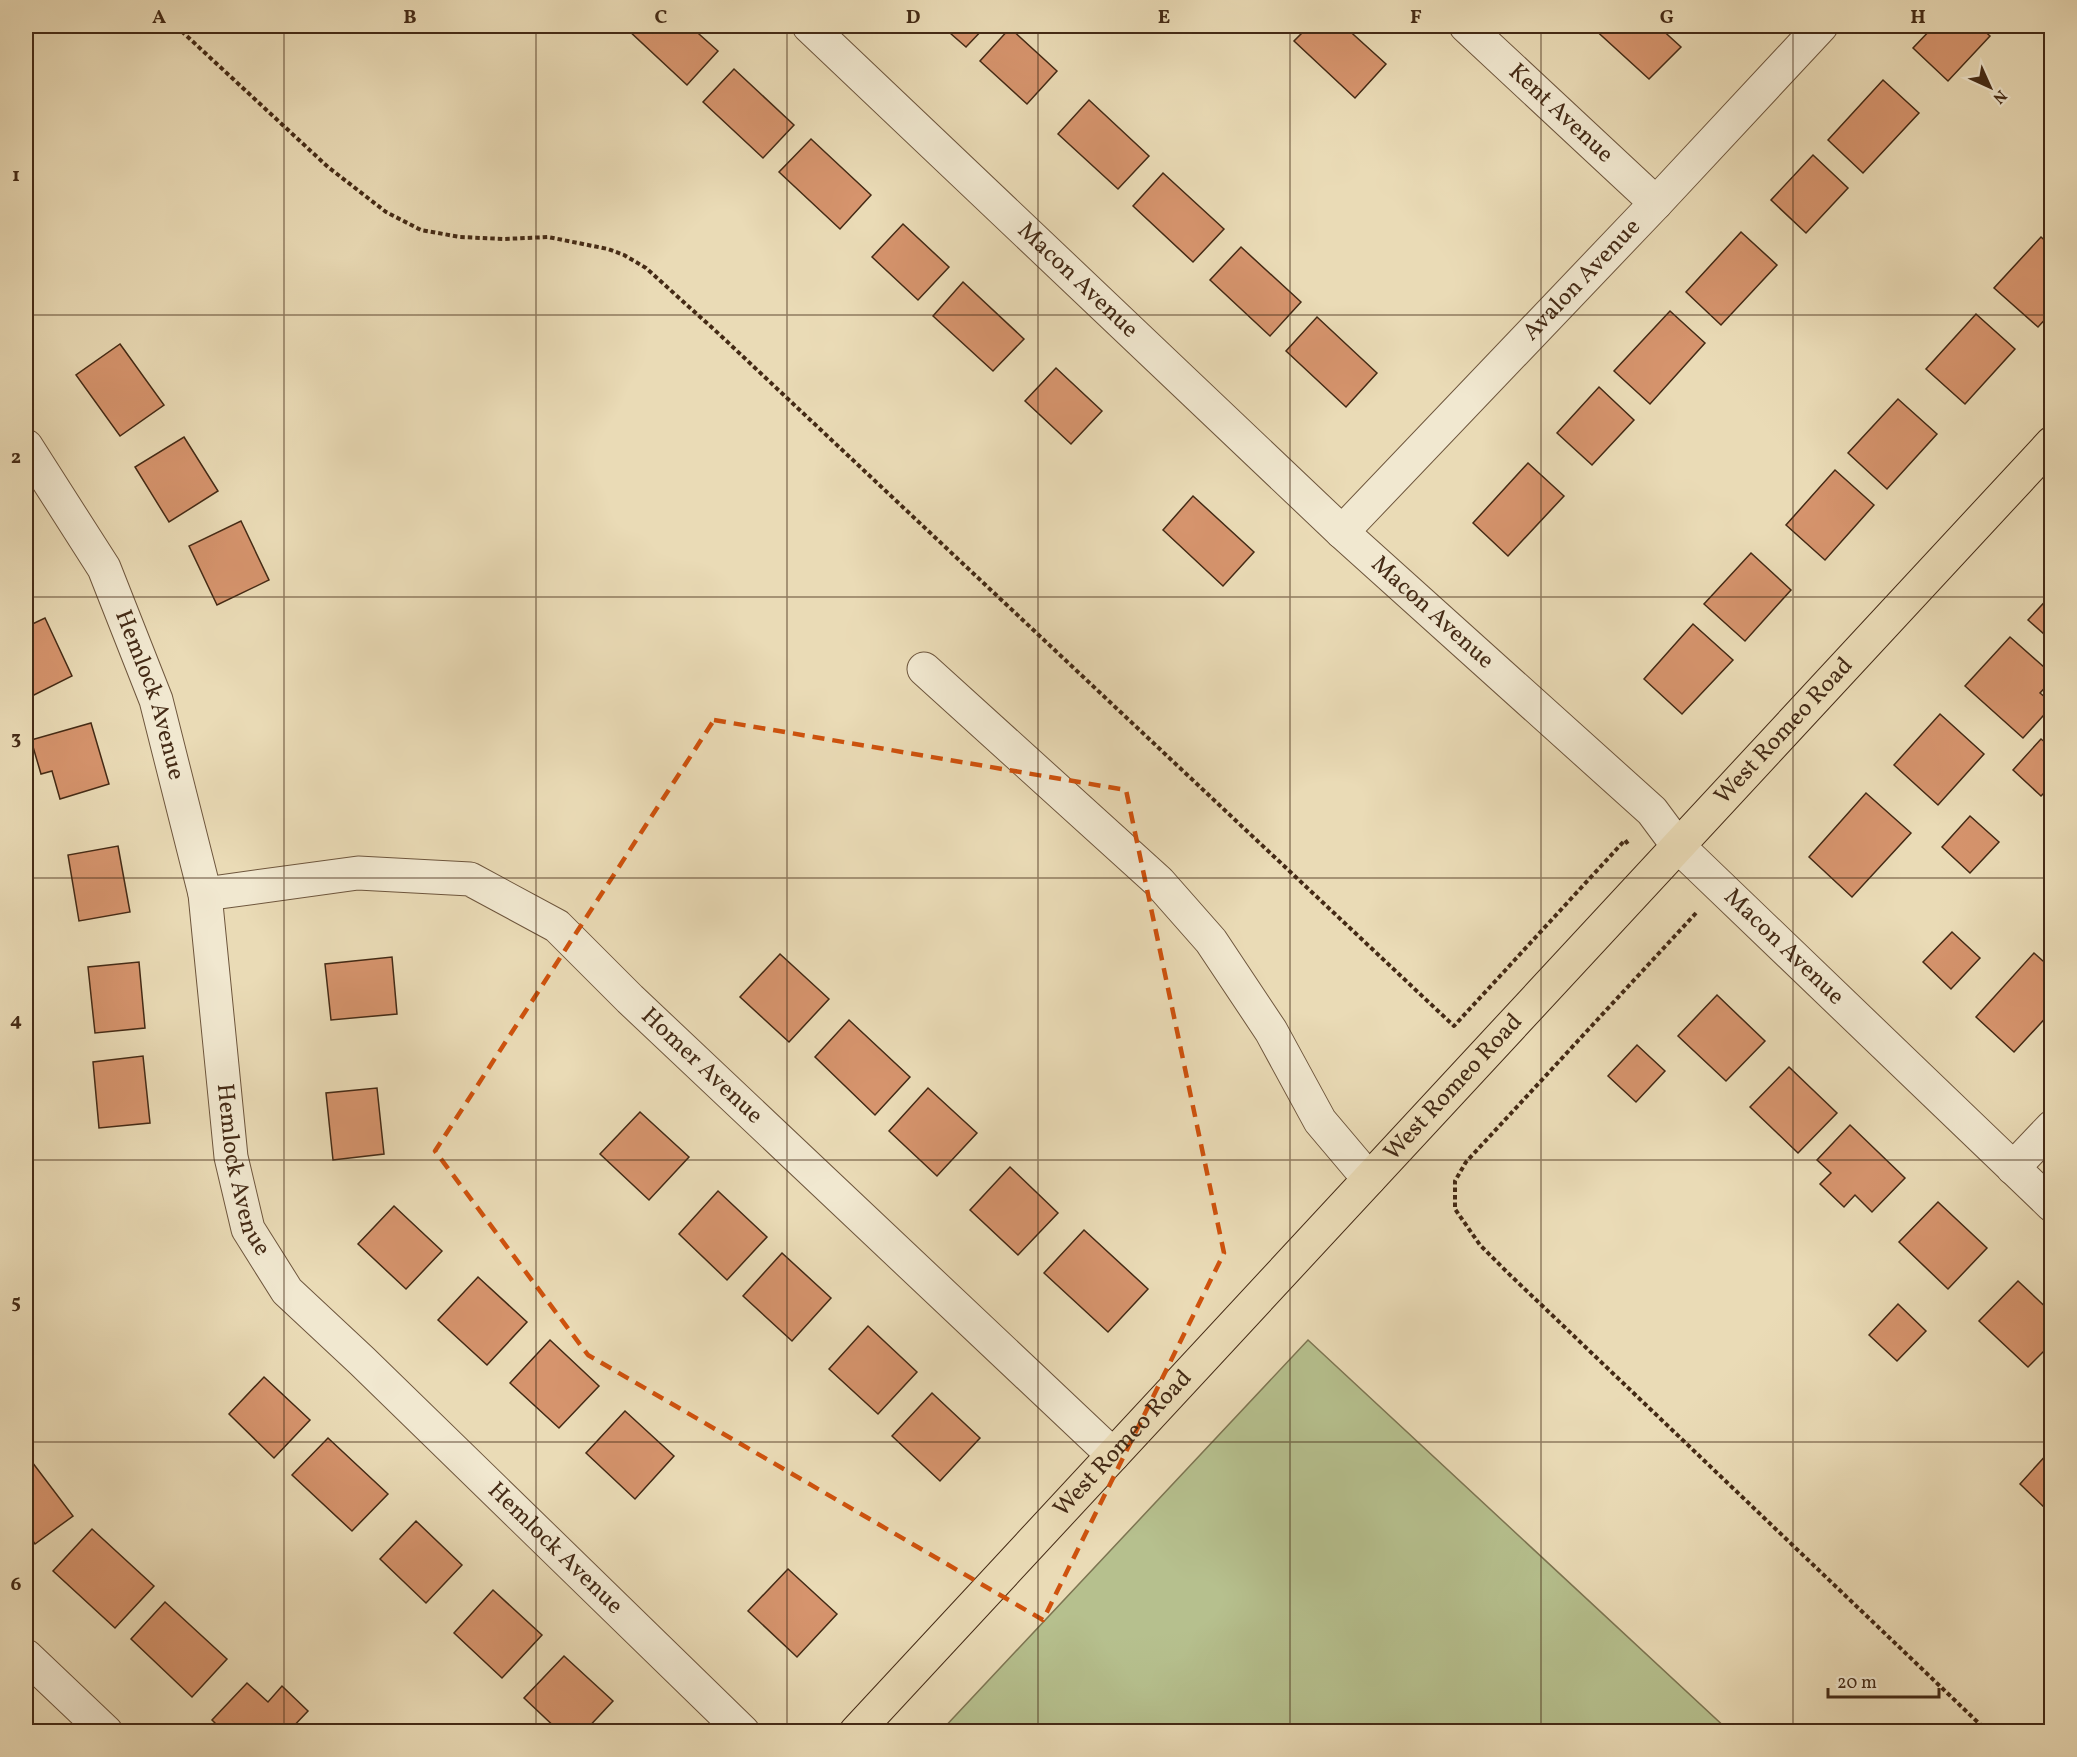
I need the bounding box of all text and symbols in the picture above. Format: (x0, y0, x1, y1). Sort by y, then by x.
text: A (152, 4, 166, 32)
text: B (403, 4, 417, 32)
text: C (655, 4, 668, 32)
text: D (906, 4, 920, 32)
text: E (1158, 4, 1170, 32)
text: F (1410, 4, 1422, 32)
text: G (1660, 4, 1674, 32)
text: H (1910, 4, 1926, 32)
street label: Kent Avenue (1500, 56, 1621, 172)
north arrow (1960, 57, 2020, 117)
text: N (1987, 84, 2011, 108)
text: 1 (12, 162, 20, 190)
street label: Avalon Avenue (1516, 211, 1649, 349)
street label: Macon Avenue (1009, 215, 1145, 347)
text: 2 (11, 444, 21, 472)
street label: Macon Avenue (1363, 548, 1501, 678)
street label: Hemlock Avenue (105, 605, 193, 784)
street label: West Romeo Road (1707, 650, 1862, 813)
text: 3 (11, 725, 21, 753)
street label: Macon Avenue (1716, 881, 1851, 1014)
street label: Homer Avenue (633, 1000, 770, 1133)
street label: West Romeo Road (1377, 1006, 1531, 1169)
text: 4 (10, 1007, 22, 1035)
street label: Hemlock Avenue (207, 1082, 278, 1263)
text: 5 (11, 1289, 21, 1317)
street label: West Romeo Road (1046, 1363, 1200, 1525)
street label: Hemlock Avenue (479, 1475, 630, 1623)
text: 6 (11, 1571, 22, 1599)
scale bar (1828, 1661, 1939, 1699)
text: 20 m (1837, 1671, 1877, 1696)

